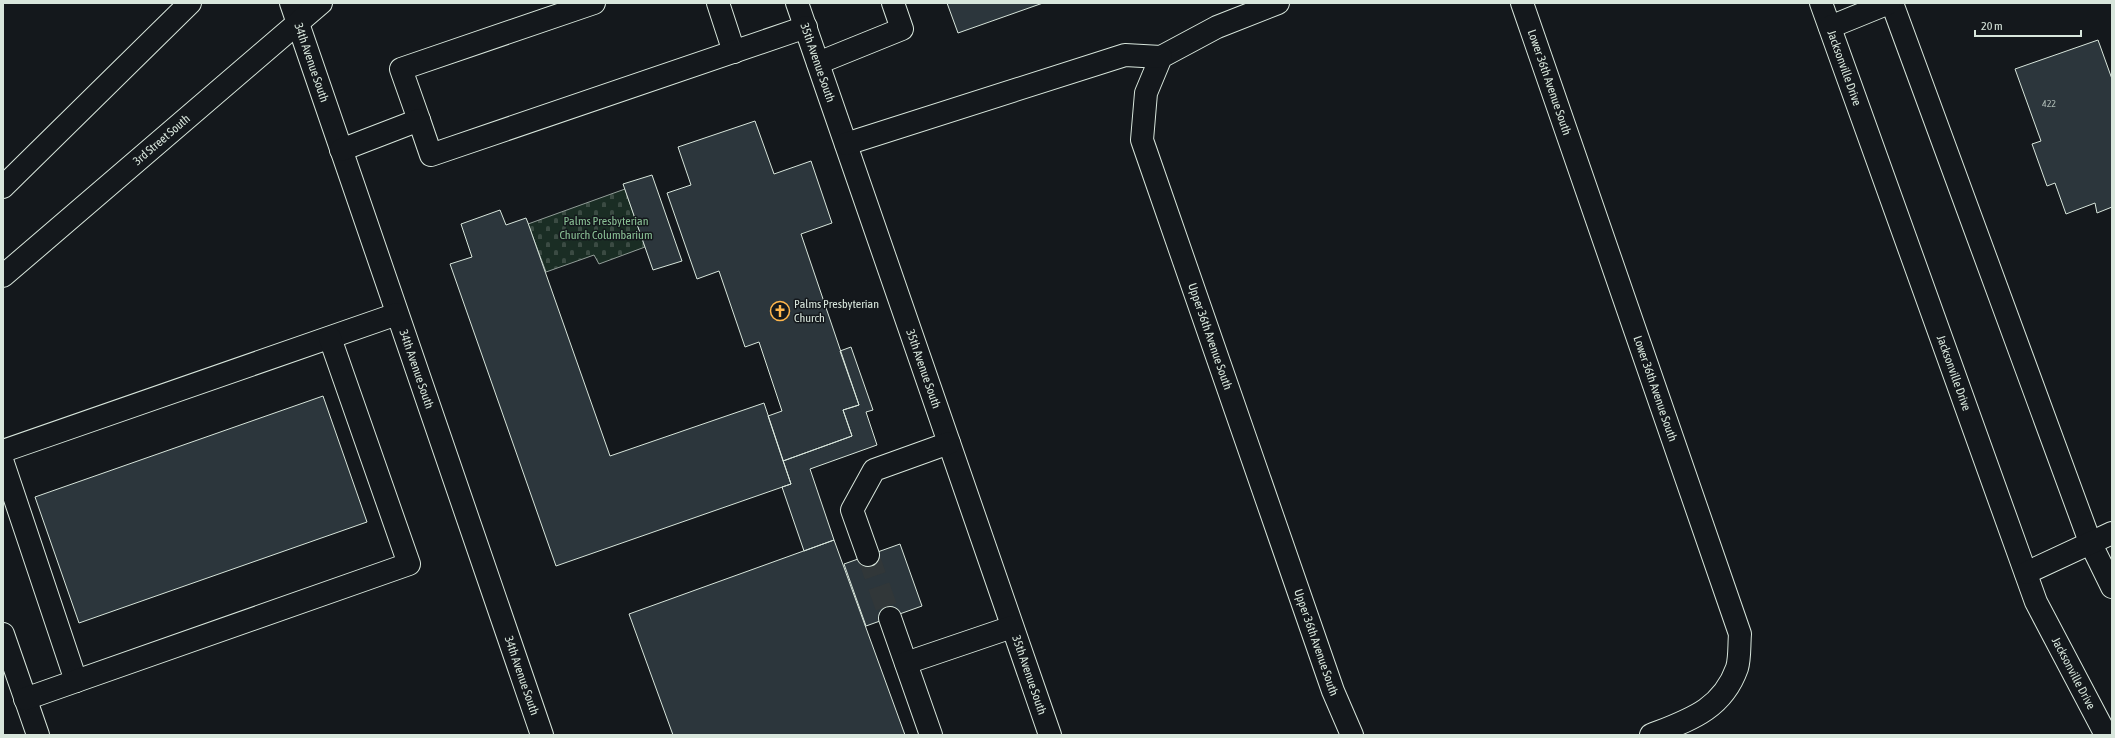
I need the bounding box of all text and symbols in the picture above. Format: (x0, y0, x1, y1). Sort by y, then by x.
scale bar (1975, 12, 2081, 38)
text: 20 m (1981, 19, 2003, 33)
street label: 34th Avenue South (291, 21, 332, 104)
street label: 35th Avenue South (797, 21, 838, 104)
street label: Lower 36th Avenue South (1525, 28, 1574, 137)
street label: Jacksonville Drive (1824, 28, 1864, 108)
house number: 422 (2042, 98, 2056, 109)
street label: 3rd Street South (130, 112, 193, 168)
park label: Palms Presbyterian Church Columbarium (559, 214, 653, 242)
street label: Upper 36th Avenue South (1185, 281, 1235, 392)
place label: Palms Presbyterian Church (794, 297, 879, 325)
church icon: Palms Presbyterian Church (769, 300, 791, 322)
street label: 35th Avenue South (903, 327, 944, 410)
street label: 34th Avenue South (396, 328, 437, 411)
street label: Jacksonville Drive (1934, 333, 1974, 413)
street label: Lower 36th Avenue South (1631, 334, 1680, 443)
street label: Upper 36th Avenue South (1291, 587, 1341, 698)
street label: 34th Avenue South (502, 634, 542, 717)
street label: 35th Avenue South (1009, 634, 1049, 716)
street label: Jacksonville Drive (2049, 635, 2098, 712)

